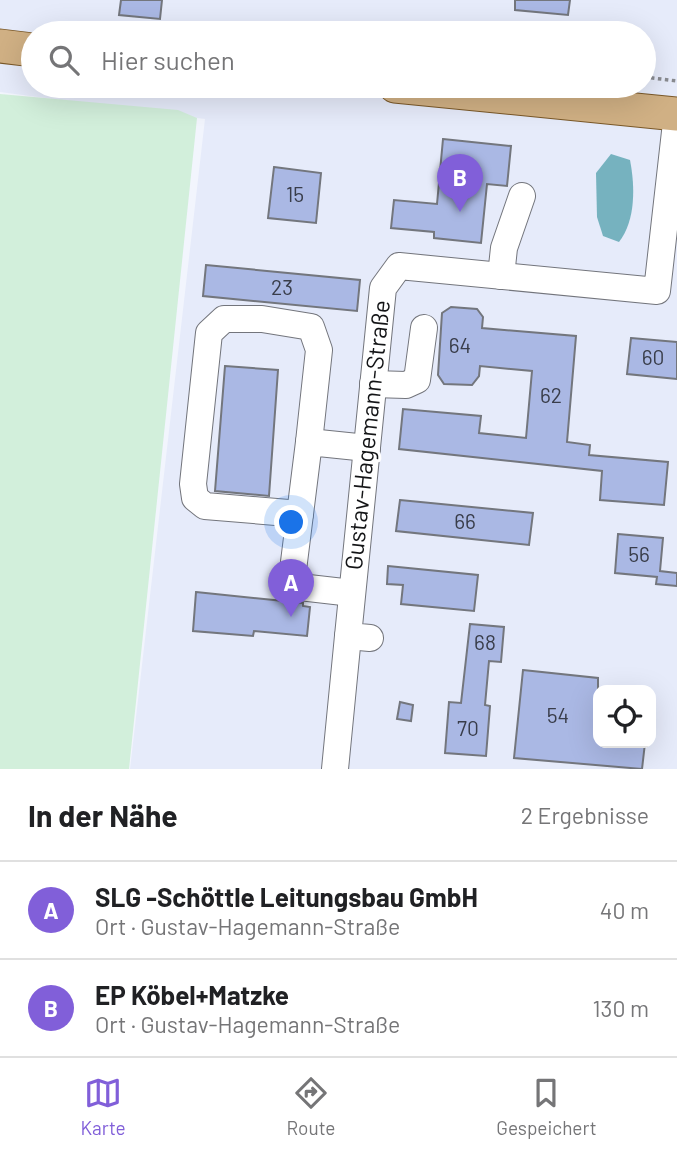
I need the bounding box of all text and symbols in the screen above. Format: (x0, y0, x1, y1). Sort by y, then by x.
search box (21, 21, 656, 98)
icon: search (45, 41, 83, 79)
text: Hier suchen (101, 44, 235, 75)
pin: B (437, 154, 483, 212)
house number: 15 (286, 181, 304, 206)
house number: 23 (271, 274, 293, 299)
street label: Gustav-Hagemann-Straße (338, 298, 395, 571)
house number: 64 (449, 332, 471, 357)
house number: 60 (642, 344, 664, 369)
house number: 62 (540, 382, 562, 407)
your location (274, 505, 308, 539)
house number: 66 (454, 508, 476, 533)
house number: 56 (628, 541, 650, 566)
pin: A (268, 559, 314, 617)
house number: 68 (474, 629, 496, 654)
map controls (593, 685, 656, 748)
button: locate (593, 685, 656, 748)
house number: 54 (547, 702, 569, 727)
house number: 70 (457, 715, 479, 740)
text: In der Nähe (28, 797, 178, 833)
text: 2 Ergebnisse (521, 801, 649, 829)
text: SLG -Schöttle Leitungsbau GmbH (95, 881, 478, 912)
text: A (43, 896, 59, 924)
text: 40 m (600, 896, 649, 924)
text: Ort · Gustav-Hagemann-Straße (95, 912, 400, 940)
text: EP Köbel+Matzke (95, 979, 289, 1010)
text: B (44, 994, 58, 1022)
text: 130 m (592, 994, 649, 1022)
text: Ort · Gustav-Hagemann-Straße (95, 1010, 400, 1038)
tab: Karte (80, 1074, 126, 1139)
tab: Route (287, 1074, 335, 1139)
tab: Gespeichert (496, 1074, 597, 1139)

